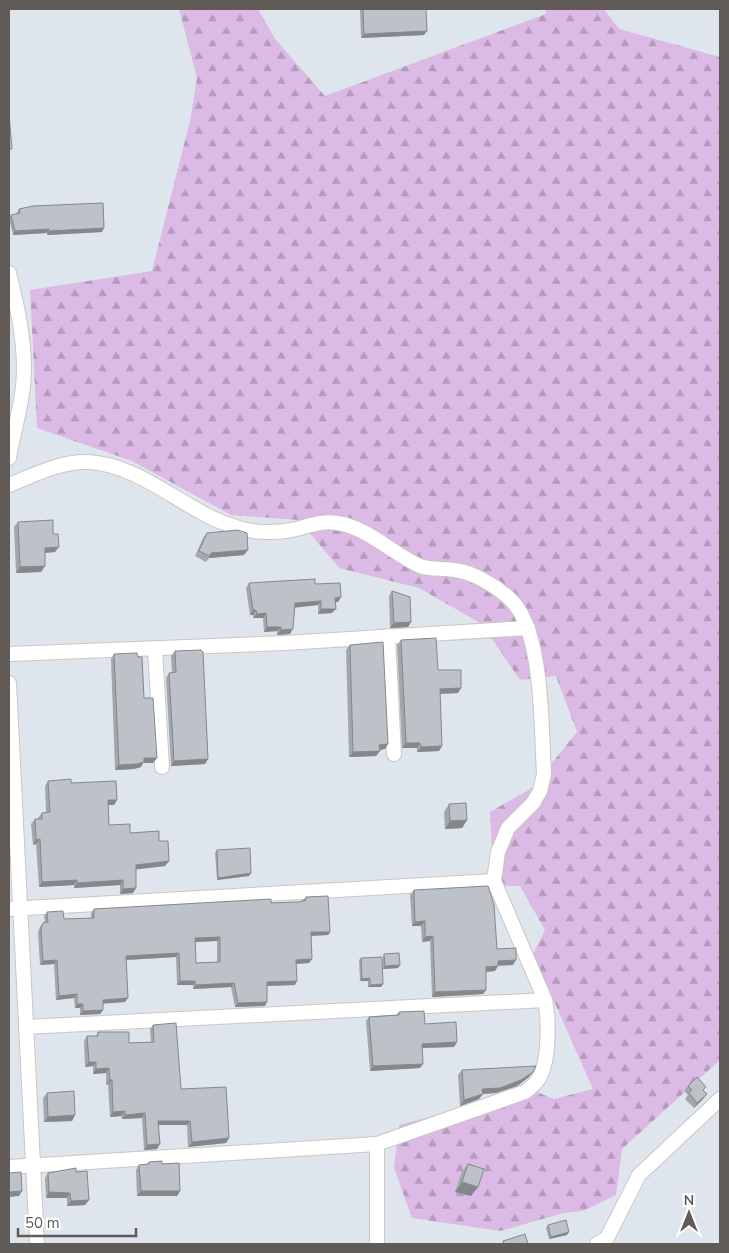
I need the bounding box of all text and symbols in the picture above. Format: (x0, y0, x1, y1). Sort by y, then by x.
north arrow (664, 1188, 714, 1238)
text: N (684, 1191, 694, 1210)
scale bar (18, 1206, 135, 1238)
text: 50 m (25, 1213, 60, 1233)

